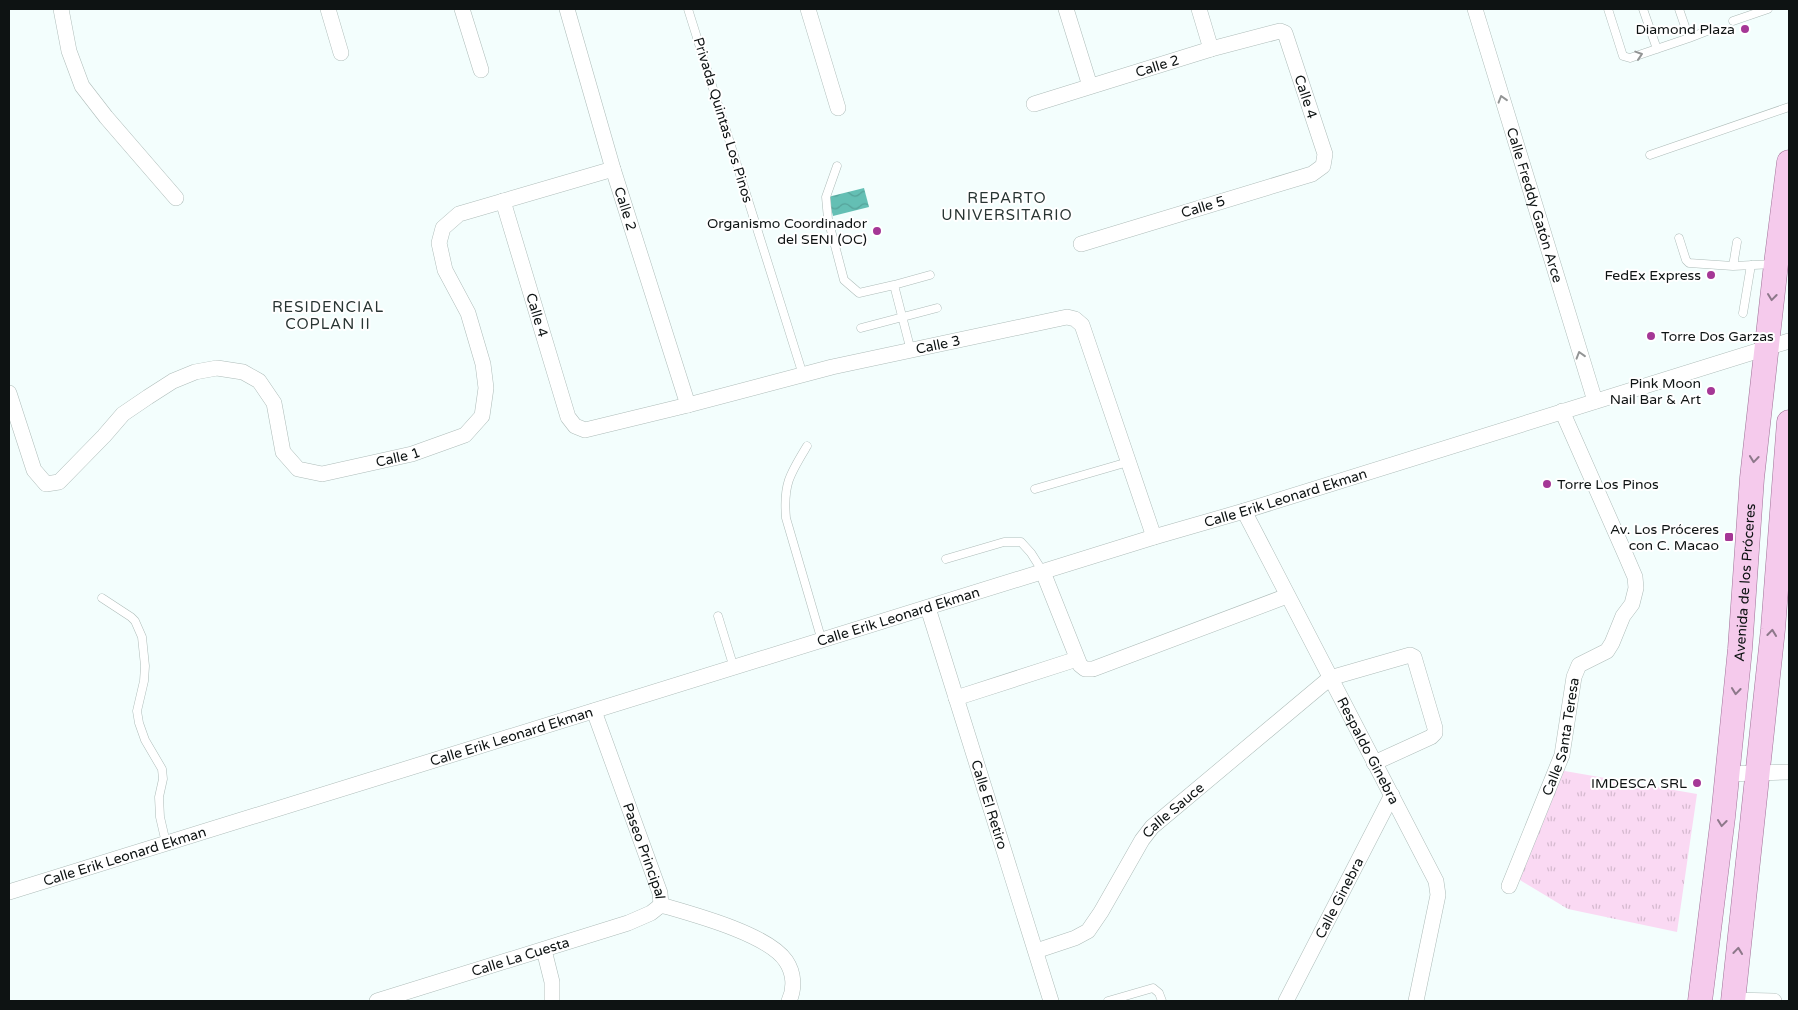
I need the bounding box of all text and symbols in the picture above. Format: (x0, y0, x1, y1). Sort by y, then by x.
place label: Diamond Plaza (1635, 21, 1735, 38)
marker: Diamond Plaza (1739, 23, 1751, 35)
street label: Privada Quintas Los Pinos (690, 35, 756, 205)
street label: Calle 2 (1133, 51, 1181, 81)
one-way arrow (1634, 51, 1643, 61)
street label: Calle 4 (1291, 73, 1321, 121)
one-way arrow (1498, 95, 1508, 103)
street label: Calle Freddy Gatón Arce (1503, 125, 1567, 285)
street label: Calle 2 (611, 185, 640, 233)
district label: REPARTO UNIVERSITARIO (941, 189, 1073, 224)
street label: Calle 5 (1179, 192, 1227, 222)
place label: Organismo Coordinador del SENI (OC) (707, 215, 868, 248)
marker: Organismo Coordinador del SENI (OC) (871, 225, 883, 237)
place label: FedEx Express (1604, 267, 1701, 284)
marker: FedEx Express (1705, 269, 1717, 281)
street label: Calle 4 (523, 291, 552, 339)
one-way arrow (1767, 294, 1778, 302)
district label: RESIDENCIAL COPLAN II (272, 298, 384, 333)
place label: Torre Dos Garzas (1661, 328, 1774, 345)
marker: Torre Dos Garzas (1645, 330, 1657, 342)
street label: Calle 3 (914, 331, 962, 357)
one-way arrow (1576, 351, 1586, 359)
place label: Pink Moon Nail Bar & Art (1610, 375, 1702, 408)
marker: Pink Moon Nail Bar & Art (1705, 385, 1717, 397)
street label: Calle 1 (374, 443, 422, 470)
one-way arrow (1749, 455, 1760, 463)
street label: Calle Erik Leonard Ekman (1202, 465, 1369, 531)
place label: Torre Los Pinos (1557, 476, 1659, 493)
marker: Torre Los Pinos (1541, 478, 1553, 490)
street label: Avenida de los Próceres (1730, 503, 1759, 662)
place label: Av. Los Próceres con C. Macao (1610, 521, 1719, 554)
marker: Av. Los Próceres con C. Macao (1723, 531, 1735, 543)
street label: Calle Erik Leonard Ekman (815, 583, 982, 650)
one-way arrow (1766, 629, 1777, 637)
street label: Calle Santa Teresa (1538, 676, 1582, 798)
one-way arrow (1730, 687, 1741, 695)
street label: Respaldo Ginebra (1334, 694, 1403, 807)
street label: Calle Erik Leonard Ekman (428, 703, 595, 769)
street label: Calle El Retiro (968, 758, 1011, 851)
place label: IMDESCA SRL (1591, 775, 1687, 792)
marker: IMDESCA SRL (1691, 777, 1703, 789)
street label: Calle Sauce (1138, 779, 1207, 841)
street label: Paseo Principal (619, 800, 669, 900)
one-way arrow (1717, 819, 1728, 827)
street label: Calle Erik Leonard Ekman (41, 823, 208, 889)
street label: Calle Ginebra (1311, 854, 1367, 941)
street label: Calle La Cuesta (469, 933, 571, 980)
one-way arrow (1732, 947, 1743, 955)

